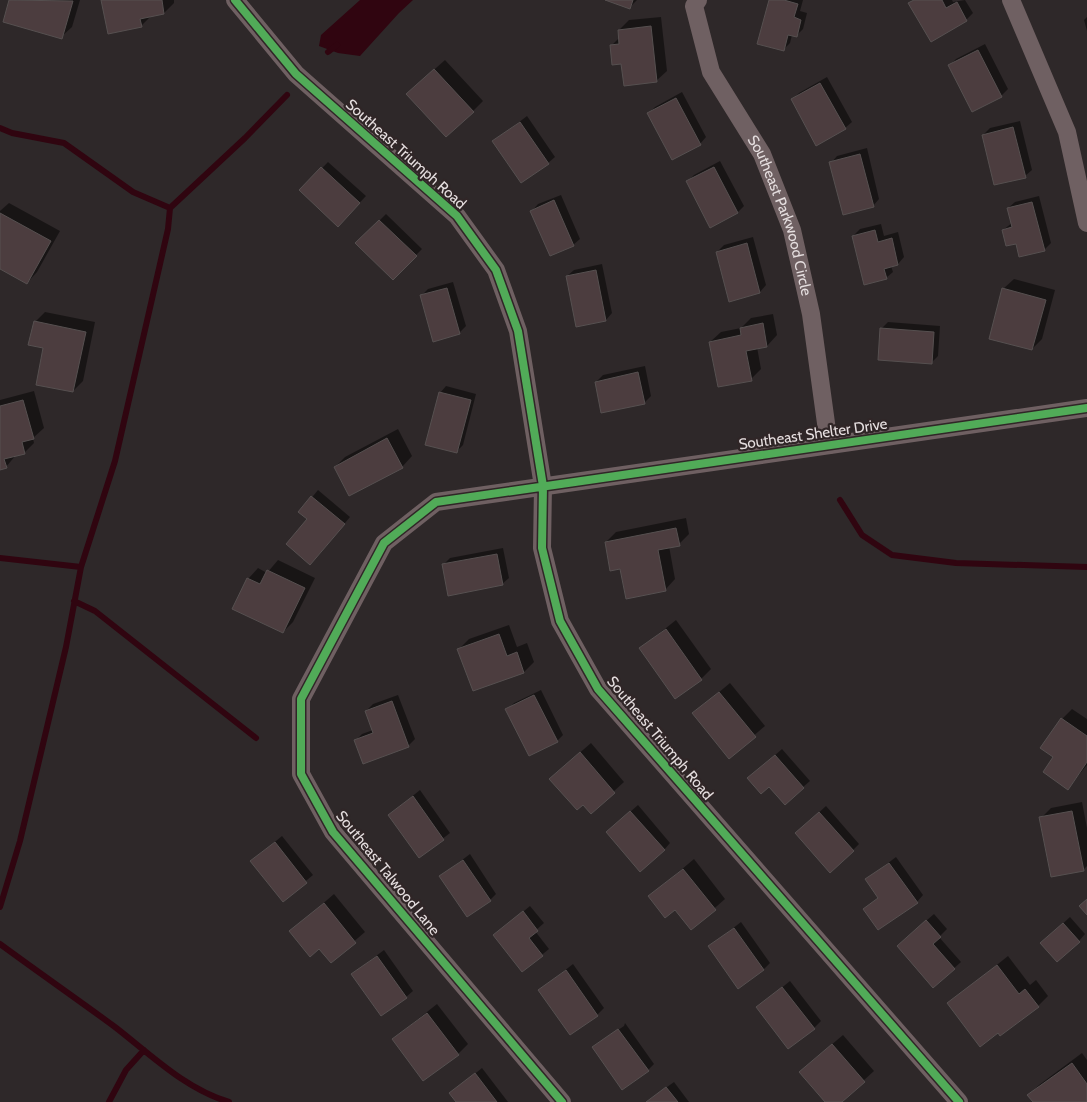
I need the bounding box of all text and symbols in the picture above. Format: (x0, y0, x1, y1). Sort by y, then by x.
street label: Southeast Triumph Road (342, 95, 470, 213)
street label: Southeast Parkwood Circle (744, 132, 816, 298)
street label: Southeast Shelter Drive (737, 415, 889, 453)
street label: Southeast Triumph Road (603, 673, 717, 803)
street label: Southeast Talwood Lane (332, 807, 444, 939)

